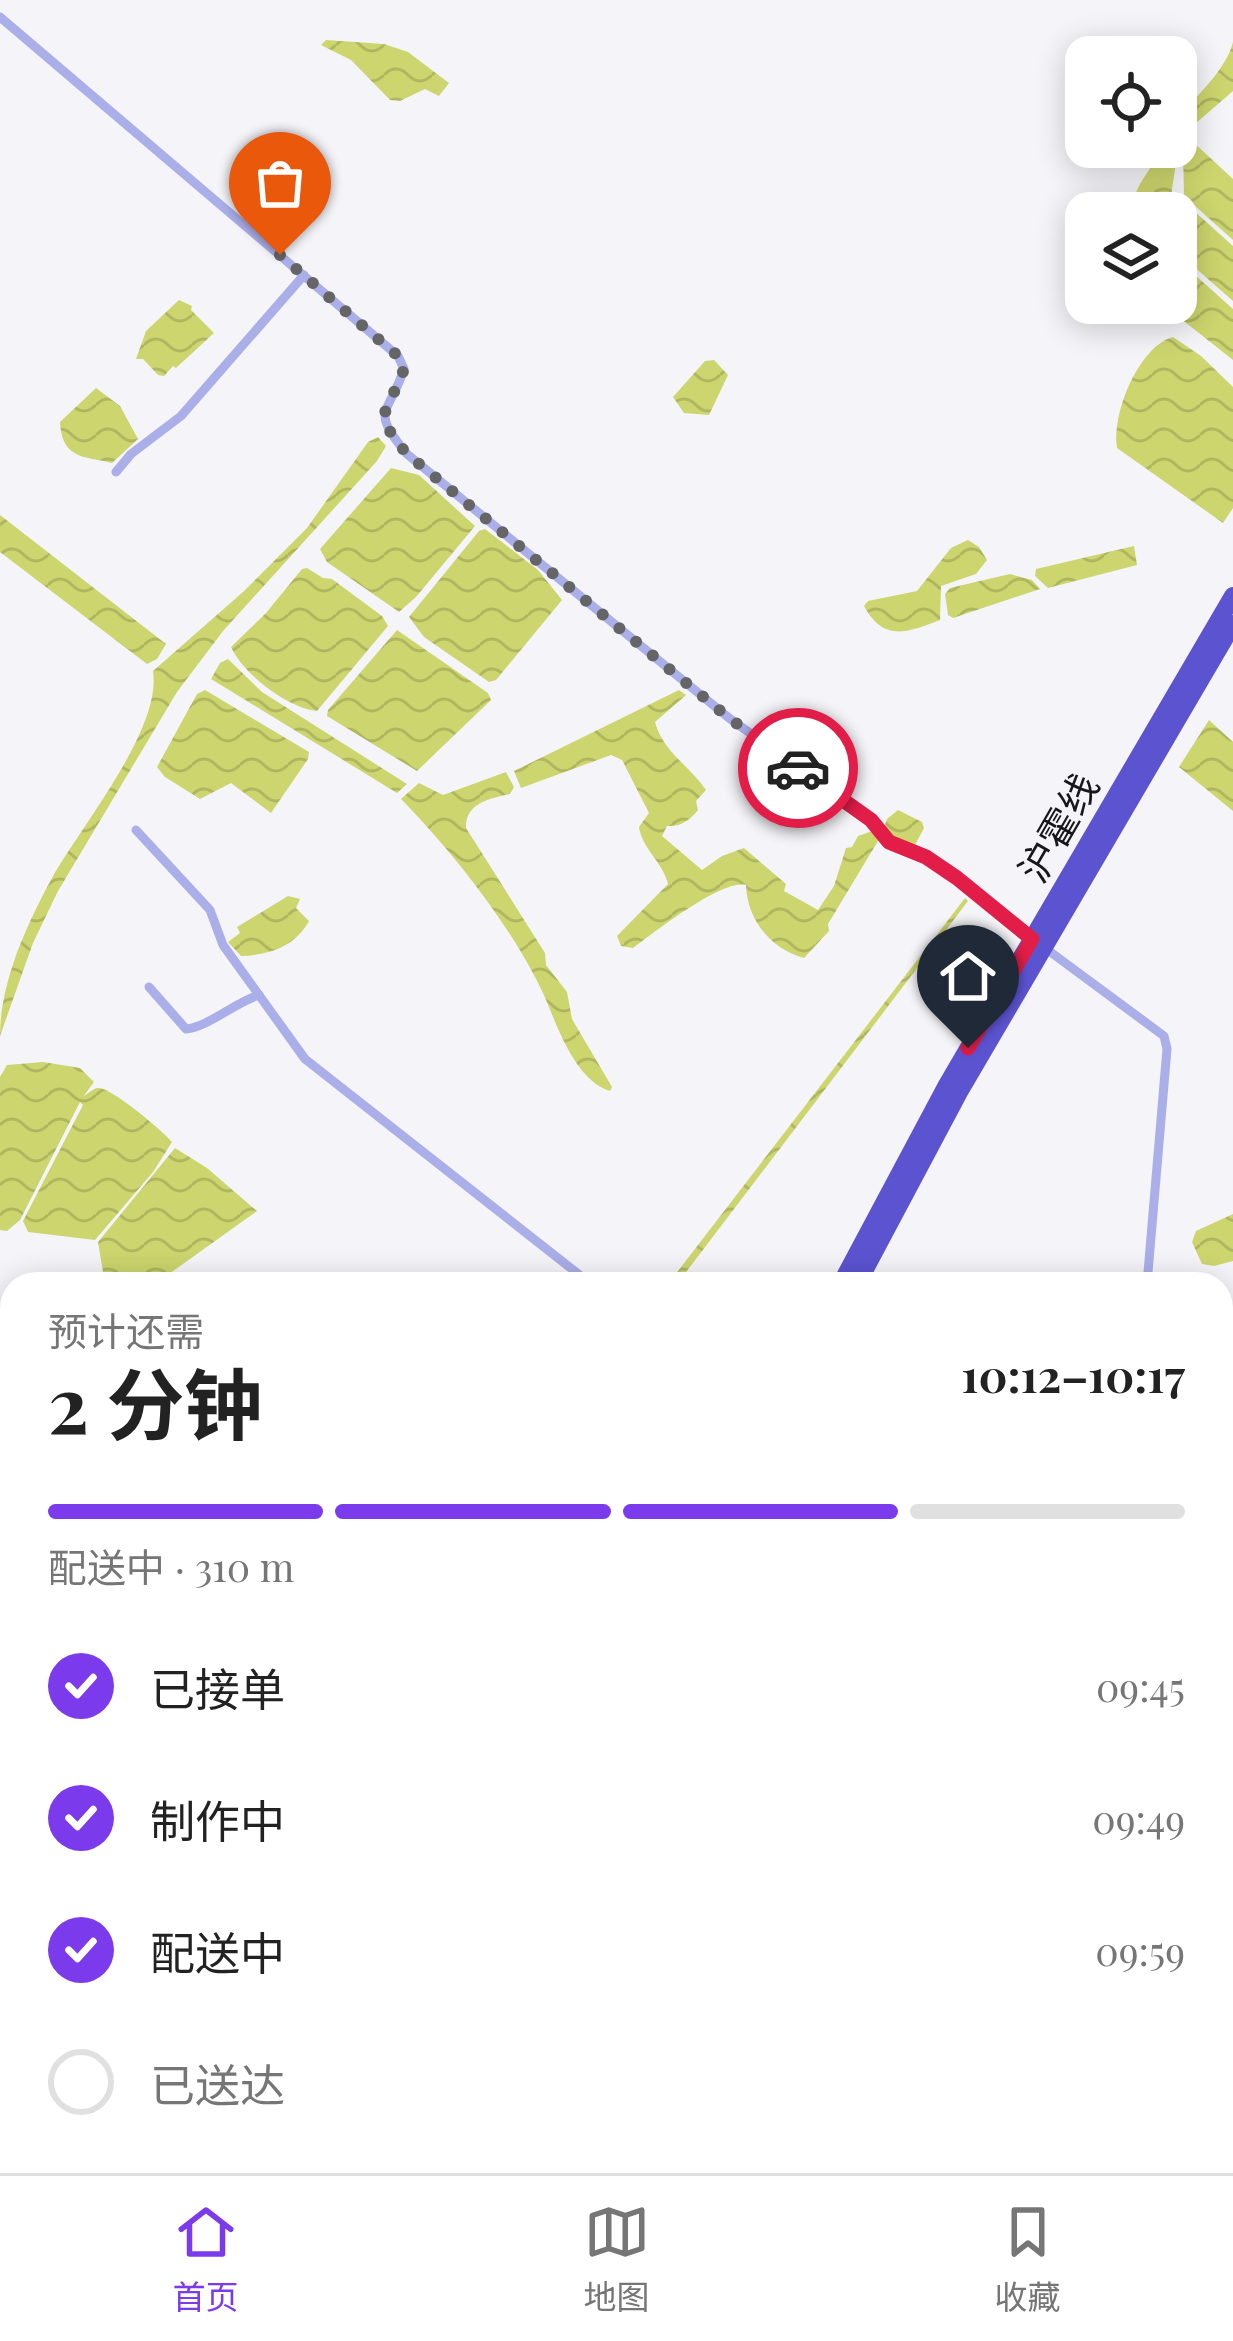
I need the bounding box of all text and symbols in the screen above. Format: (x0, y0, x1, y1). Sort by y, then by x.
map controls (1065, 36, 1197, 324)
button: locate (1065, 36, 1197, 168)
pin (229, 132, 331, 255)
icon: bag (247, 150, 313, 216)
button: layers (1065, 192, 1197, 324)
courier (738, 708, 858, 828)
icon: car (765, 735, 831, 801)
street label: 沪霍线 (1005, 763, 1109, 891)
pin (917, 925, 1019, 1048)
icon: home (935, 943, 1001, 1009)
text: 预计还需 (48, 1304, 204, 1356)
text: 10:12–10:17 (961, 1344, 1185, 1404)
text: 2 分钟 (48, 1350, 262, 1454)
text: 配送中 · 310 m (48, 1540, 294, 1592)
icon: check (48, 1653, 114, 1719)
text: 已接单 (150, 1657, 285, 1717)
text: 09:45 (1096, 1660, 1185, 1712)
icon: check (48, 1785, 114, 1851)
text: 制作中 (150, 1789, 285, 1849)
text: 09:49 (1092, 1792, 1185, 1844)
icon: check (48, 1917, 114, 1983)
text: 配送中 (150, 1921, 285, 1981)
text: 09:59 (1095, 1924, 1185, 1976)
text: 已送达 (150, 2053, 285, 2113)
tab: 首页 (173, 2199, 239, 2319)
tab: 地图 (584, 2199, 650, 2319)
tab: 收藏 (995, 2199, 1061, 2319)

